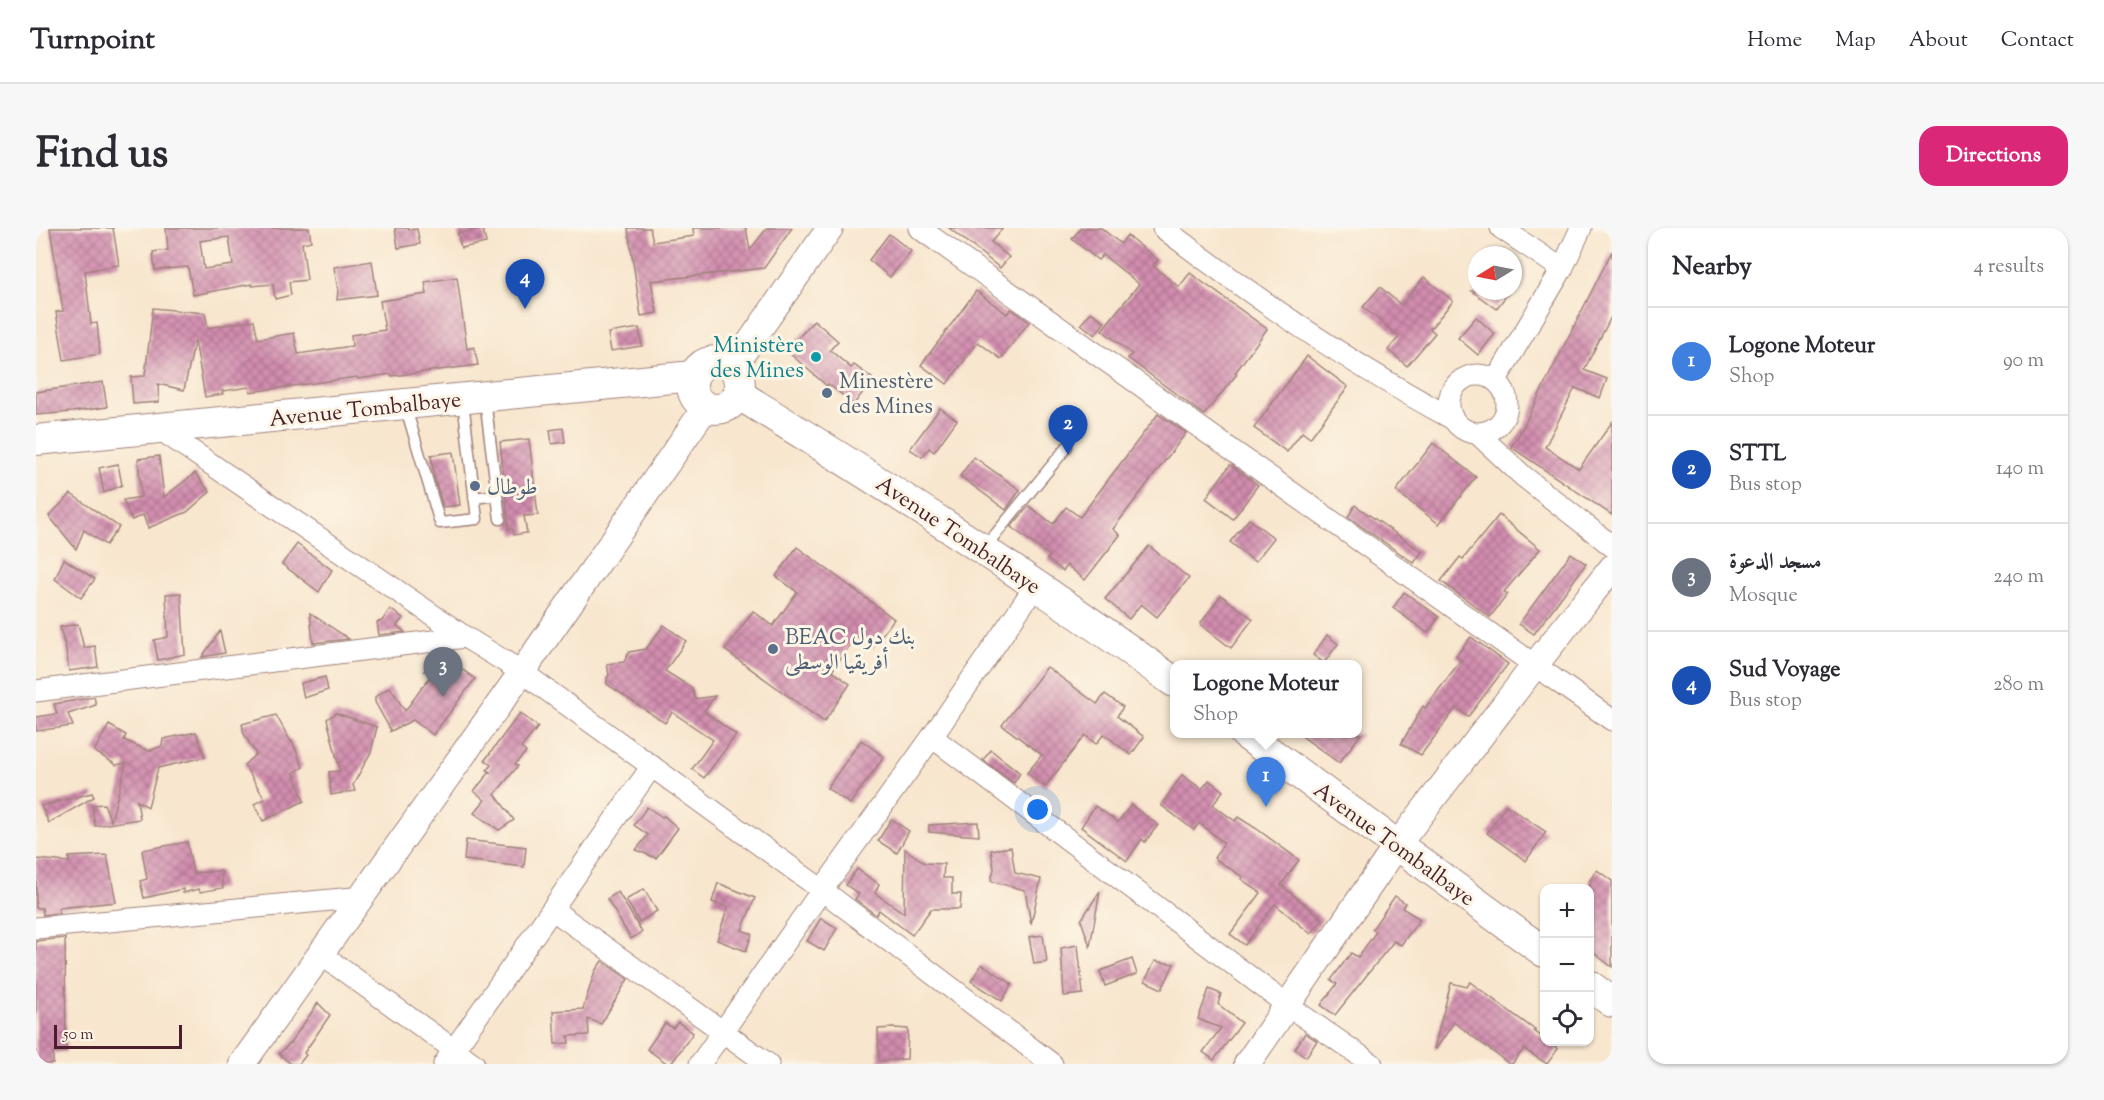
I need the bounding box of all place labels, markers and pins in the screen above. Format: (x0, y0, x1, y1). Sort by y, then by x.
pin: 4 (506, 260, 544, 309)
place label: Ministère des Mines (710, 331, 804, 388)
marker: Ministère des Mines (809, 350, 823, 364)
place label: Minestère des Mines (839, 367, 933, 424)
marker: Minestère des Mines (820, 386, 834, 400)
pin: 2 (1048, 406, 1088, 455)
place label: طوطال (487, 473, 538, 505)
marker: طوطال (468, 479, 482, 493)
place label: BEAC بنك دول أفريقيا الوسطى (785, 623, 915, 680)
marker: BEAC بنك دول أفريقيا الوسطى (766, 642, 780, 656)
pin: 3 (424, 648, 462, 697)
pin: 1 (1246, 758, 1286, 807)

